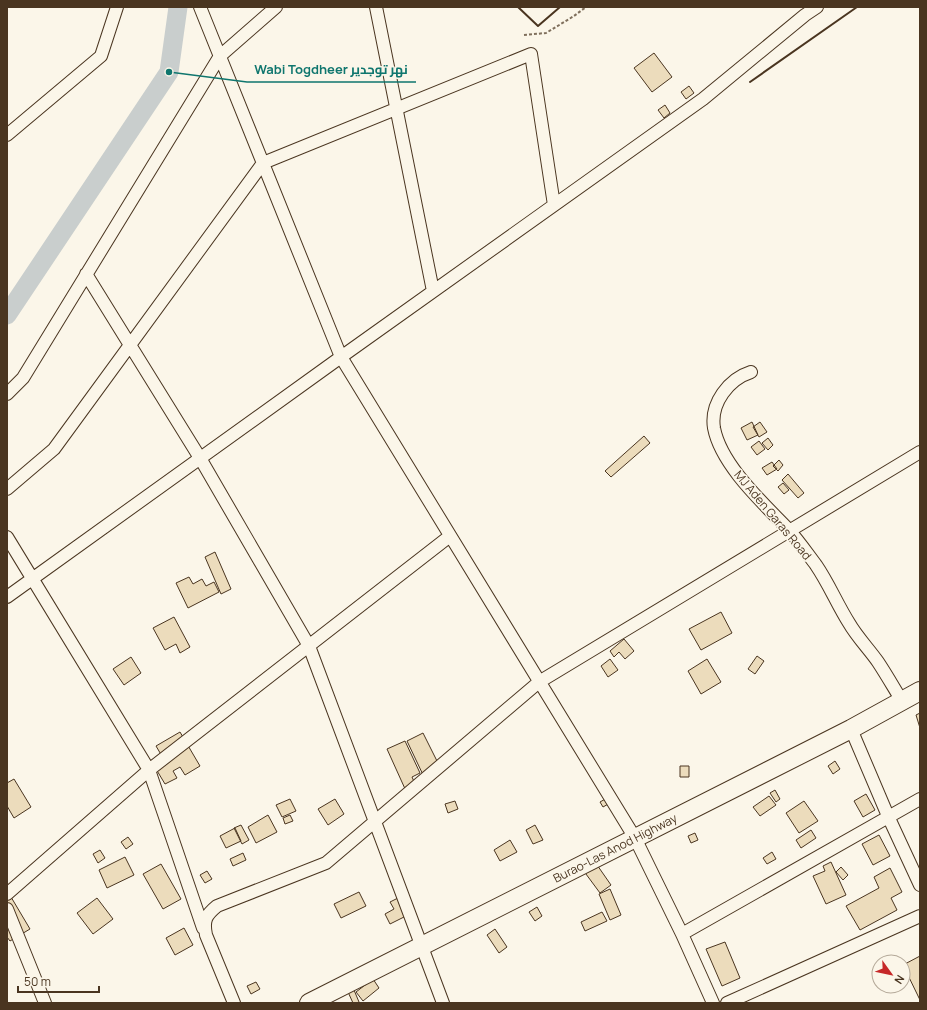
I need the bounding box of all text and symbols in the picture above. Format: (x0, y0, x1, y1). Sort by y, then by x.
callout: Wabi Togdheer نهر توجدير (247, 57, 416, 82)
text: Wabi Togdheer نهر توجدير (254, 60, 408, 78)
street label: MJ Aden Garas Road (730, 467, 816, 563)
street label: Burao-Las Anod Highway (550, 809, 680, 887)
north arrow (871, 954, 911, 994)
scale bar (18, 968, 99, 994)
text: N (891, 972, 908, 987)
text: 50 m (24, 973, 51, 990)

